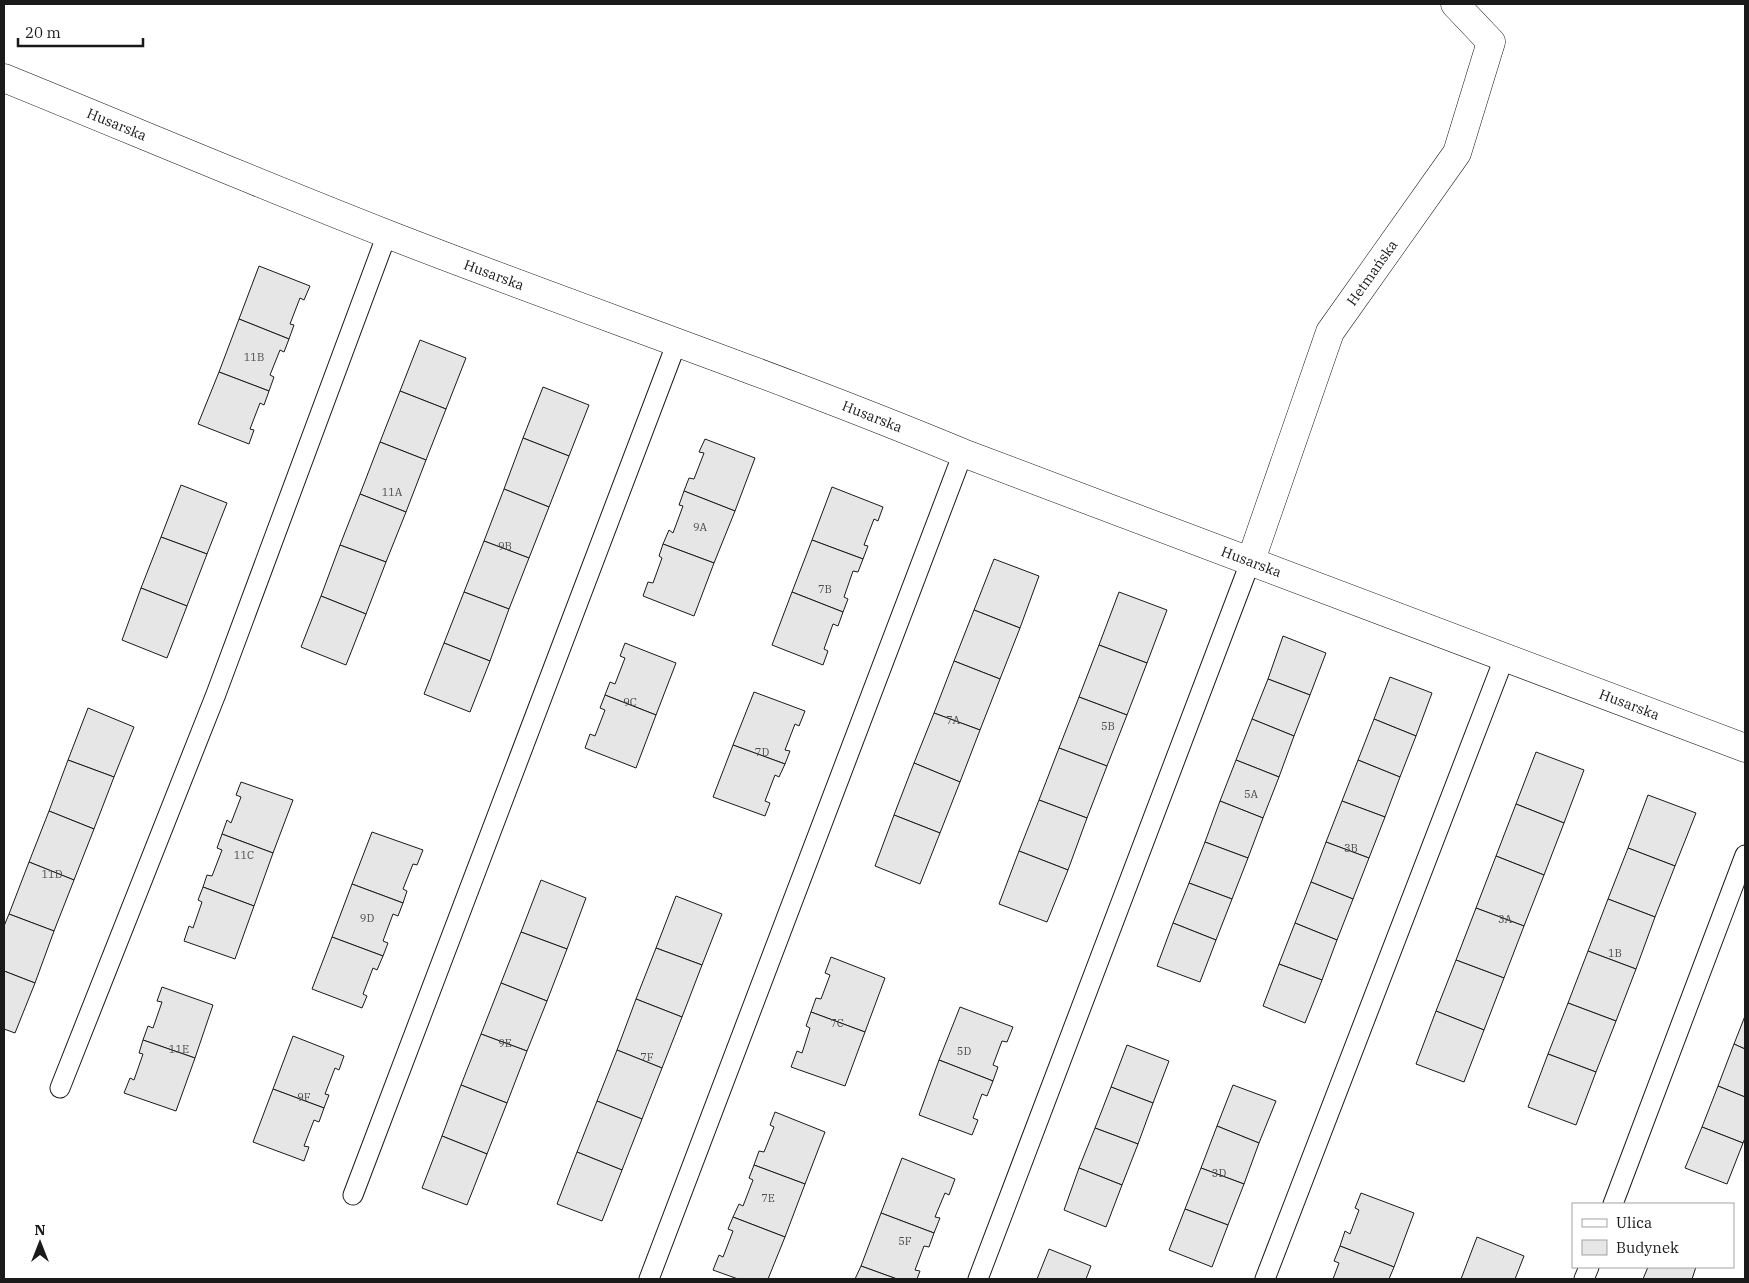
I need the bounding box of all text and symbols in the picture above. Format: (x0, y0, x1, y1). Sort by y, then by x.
scale bar (18, 15, 142, 47)
text: 20 m (25, 23, 61, 42)
street label: Husarska (84, 104, 150, 145)
street label: Hetmańska (1343, 236, 1402, 309)
street label: Husarska (461, 255, 527, 294)
house number: 11B (244, 350, 264, 364)
street label: Husarska (840, 397, 905, 436)
house number: 11A (382, 485, 403, 499)
house number: 9A (693, 520, 708, 534)
house number: 9B (498, 539, 512, 553)
street label: Husarska (1219, 542, 1284, 581)
house number: 7B (818, 582, 832, 596)
street label: Husarska (1597, 685, 1662, 724)
house number: 9C (623, 695, 637, 709)
house number: 7A (946, 713, 961, 727)
house number: 5B (1101, 719, 1115, 733)
house number: 7D (755, 745, 769, 759)
house number: 5A (1244, 787, 1259, 801)
house number: 3B (1344, 841, 1358, 855)
house number: 11C (234, 848, 254, 862)
house number: 11D (42, 867, 63, 881)
house number: 9D (360, 911, 374, 925)
house number: 3A (1498, 912, 1513, 926)
house number: 1B (1608, 946, 1622, 960)
house number: 7C (830, 1016, 844, 1030)
house number: 9E (498, 1036, 512, 1050)
house number: 11E (169, 1042, 189, 1056)
house number: 5D (957, 1044, 971, 1058)
house number: 7F (640, 1050, 654, 1064)
house number: 9F (297, 1090, 311, 1104)
house number: 3D (1212, 1166, 1226, 1180)
house number: 7E (761, 1191, 775, 1205)
legend (1572, 1203, 1734, 1268)
text: Ulica (1616, 1213, 1652, 1232)
north arrow (15, 1218, 65, 1268)
text: N (34, 1221, 46, 1239)
house number: 5F (898, 1234, 912, 1248)
text: Budynek (1616, 1238, 1679, 1257)

